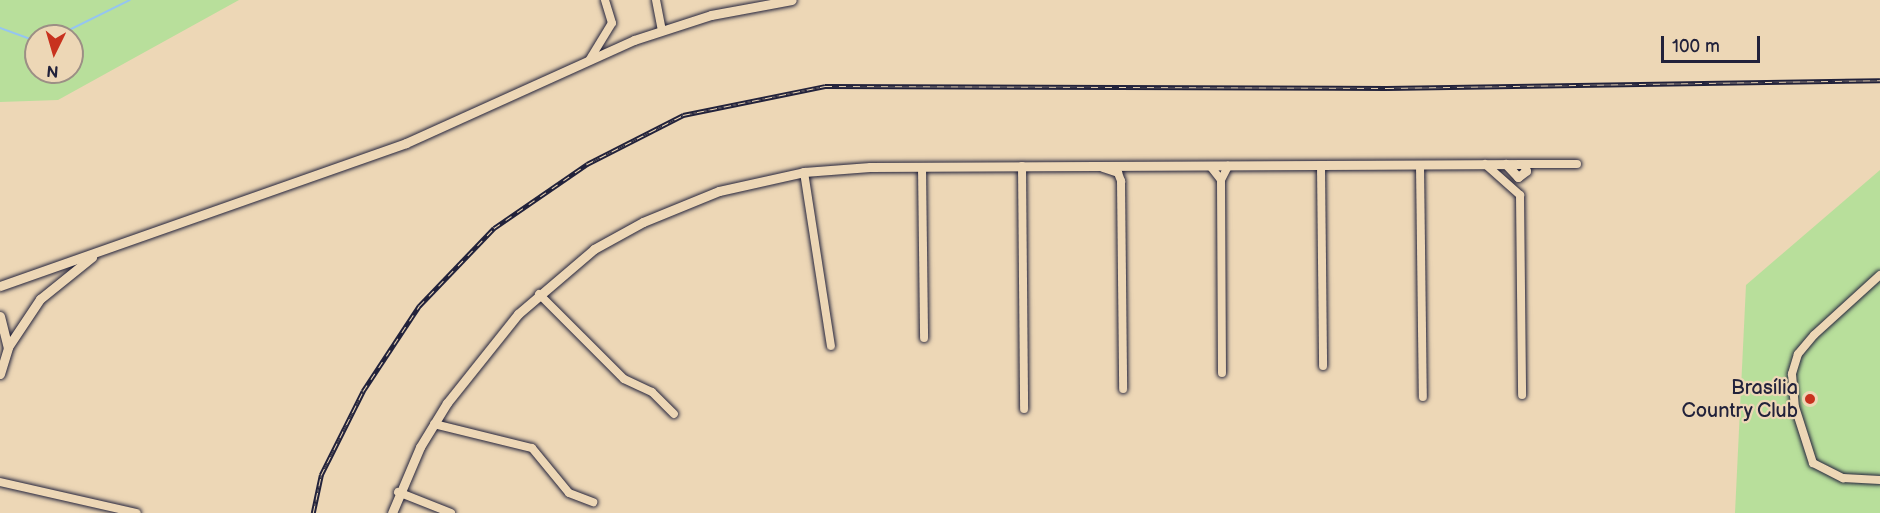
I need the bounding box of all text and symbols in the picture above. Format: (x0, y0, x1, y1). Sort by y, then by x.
north arrow (24, 24, 84, 84)
scale bar (1664, 24, 1763, 62)
text: 100 m (1672, 36, 1720, 57)
text: N (46, 60, 59, 80)
place label: Brasília Country Club (1680, 376, 1798, 423)
marker: Brasília Country Club (1803, 392, 1817, 406)

